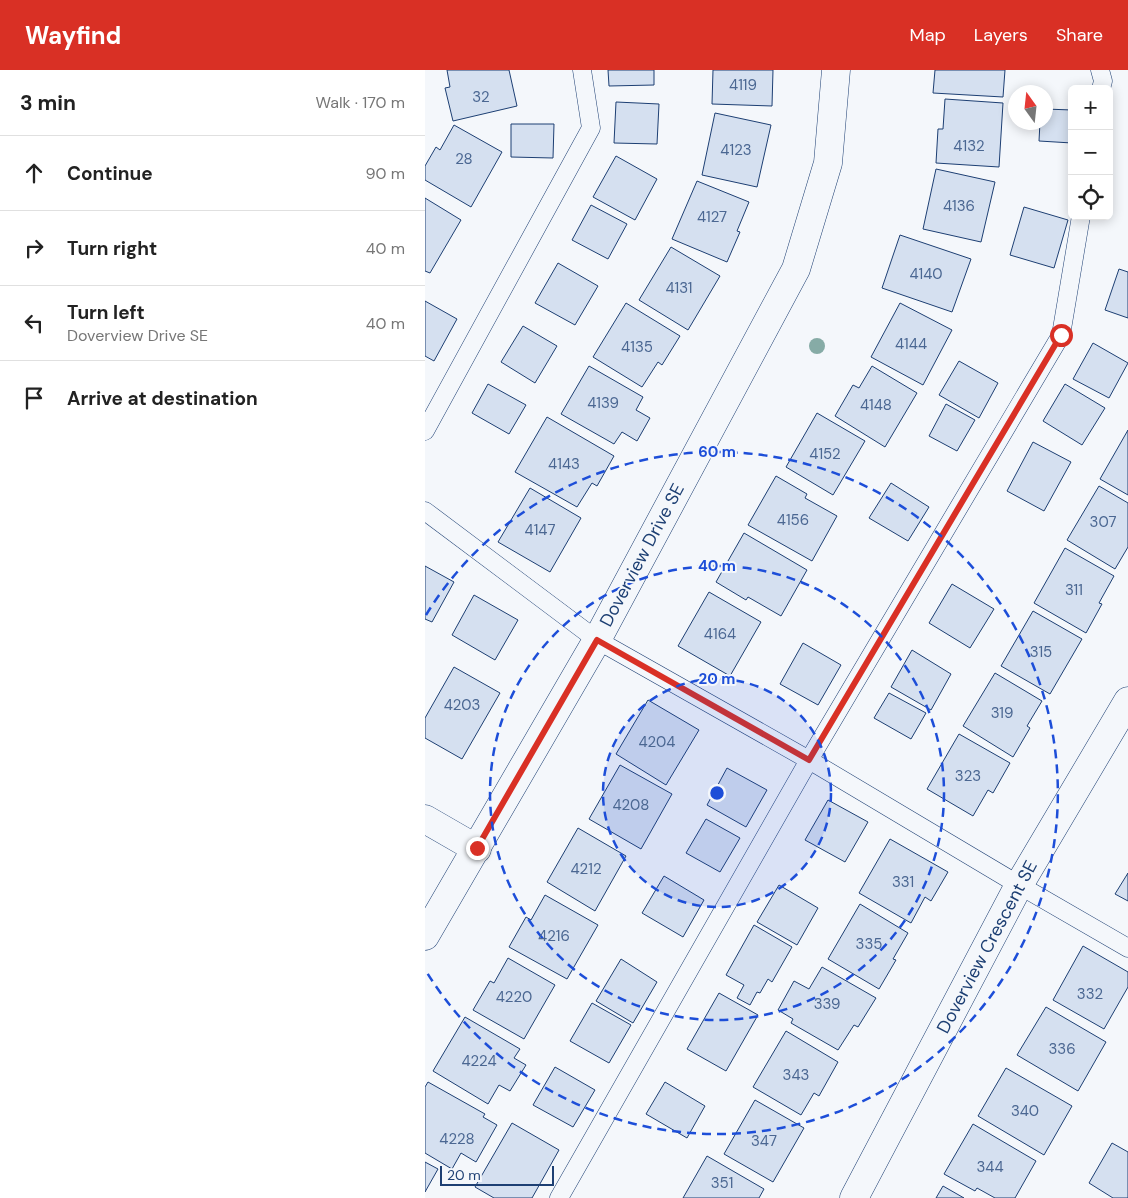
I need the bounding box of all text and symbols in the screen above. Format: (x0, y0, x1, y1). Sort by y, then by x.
text: Wayfind (25, 20, 121, 51)
text: Map (910, 23, 946, 47)
text: Layers (974, 23, 1028, 47)
text: Share (1056, 23, 1103, 47)
house number: 4119 (729, 75, 757, 95)
north arrow (1008, 85, 1053, 130)
map controls (1068, 85, 1113, 220)
button: + (1068, 85, 1113, 130)
house number: 32 (472, 87, 490, 107)
text: 3 min (20, 89, 76, 117)
text: Walk · 170 m (316, 92, 405, 113)
button: − (1068, 130, 1113, 175)
house number: 4132 (953, 136, 985, 156)
house number: 4123 (720, 140, 752, 160)
house number: 28 (455, 149, 473, 169)
icon: ahead (20, 159, 48, 187)
text: Continue (67, 161, 153, 186)
text: 90 m (365, 163, 405, 184)
button: locate (1068, 175, 1113, 220)
house number: 4136 (943, 196, 975, 216)
house number: 4127 (697, 207, 727, 227)
icon: right (20, 234, 48, 262)
text: Turn right (67, 236, 157, 261)
text: 40 m (366, 238, 405, 259)
house number: 4140 (909, 264, 943, 284)
house number: 4131 (665, 278, 693, 298)
text: Turn left (67, 300, 145, 325)
icon: left (20, 309, 48, 337)
text: 40 m (366, 313, 405, 334)
route start (1050, 324, 1073, 347)
text: Doverview Drive SE (67, 325, 208, 346)
house number: 4144 (895, 334, 927, 354)
house number: 4135 (621, 337, 653, 357)
icon: arrive (20, 384, 48, 412)
text: Arrive at destination (67, 386, 258, 411)
house number: 4139 (587, 393, 619, 413)
house number: 4148 (860, 395, 892, 415)
text: 60 m (698, 442, 736, 462)
house number: 4152 (809, 444, 841, 464)
house number: 4143 (548, 454, 580, 474)
street label: Doverview Drive SE (594, 479, 690, 631)
house number: 4156 (777, 510, 809, 530)
house number: 307 (1090, 512, 1116, 532)
house number: 4147 (525, 520, 555, 540)
text: 40 m (698, 556, 736, 576)
house number: 311 (1065, 580, 1083, 600)
house number: 4164 (704, 624, 736, 644)
house number: 315 (1030, 642, 1052, 662)
text: 20 m (699, 669, 735, 689)
house number: 4203 (444, 695, 480, 715)
house number: 319 (991, 703, 1013, 723)
house number: 4204 (639, 732, 675, 752)
house number: 323 (955, 766, 981, 786)
centre of rings (708, 784, 726, 802)
house number: 4208 (613, 795, 649, 815)
route end (466, 837, 489, 860)
street label: Doverview Crescent SE (931, 856, 1043, 1038)
house number: 4212 (570, 859, 602, 879)
house number: 331 (892, 872, 914, 892)
house number: 4216 (538, 926, 570, 946)
house number: 335 (856, 934, 882, 954)
house number: 332 (1077, 984, 1103, 1004)
house number: 4220 (496, 987, 532, 1007)
house number: 339 (814, 994, 840, 1014)
house number: 336 (1048, 1039, 1076, 1059)
house number: 4224 (461, 1051, 497, 1071)
house number: 343 (783, 1065, 809, 1085)
house number: 340 (1011, 1101, 1039, 1121)
house number: 4228 (439, 1129, 475, 1149)
house number: 347 (751, 1131, 777, 1151)
house number: 344 (976, 1157, 1004, 1177)
scale bar (440, 1163, 554, 1186)
text: 20 m (447, 1166, 481, 1184)
house number: 351 (711, 1173, 733, 1193)

